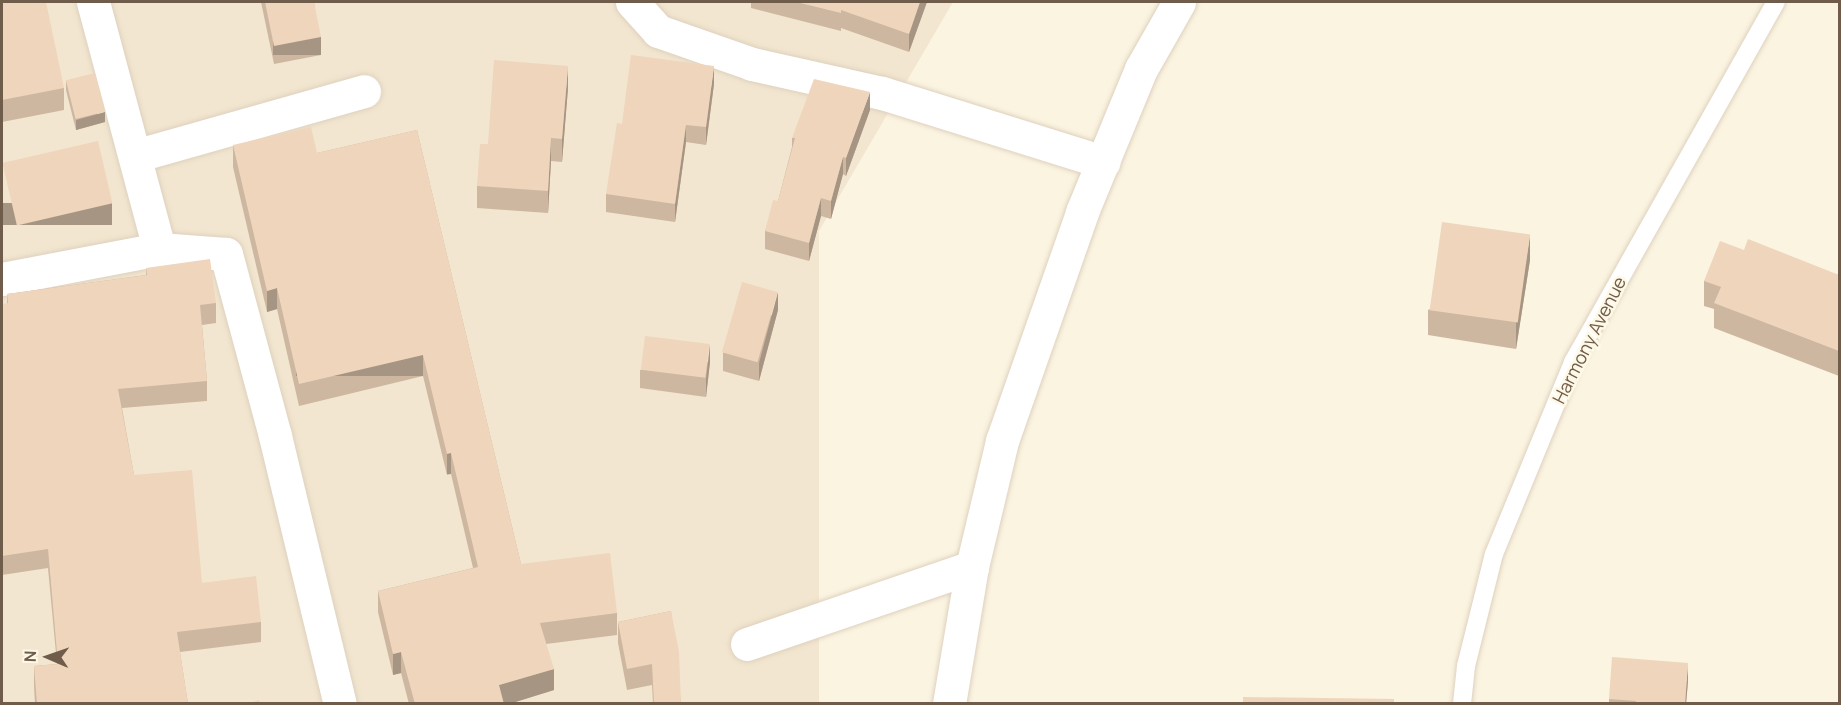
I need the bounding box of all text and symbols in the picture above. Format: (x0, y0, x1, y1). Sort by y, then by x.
street label: Harmony Avenue (1548, 273, 1630, 407)
north arrow (18, 627, 78, 687)
text: N (19, 650, 41, 663)

